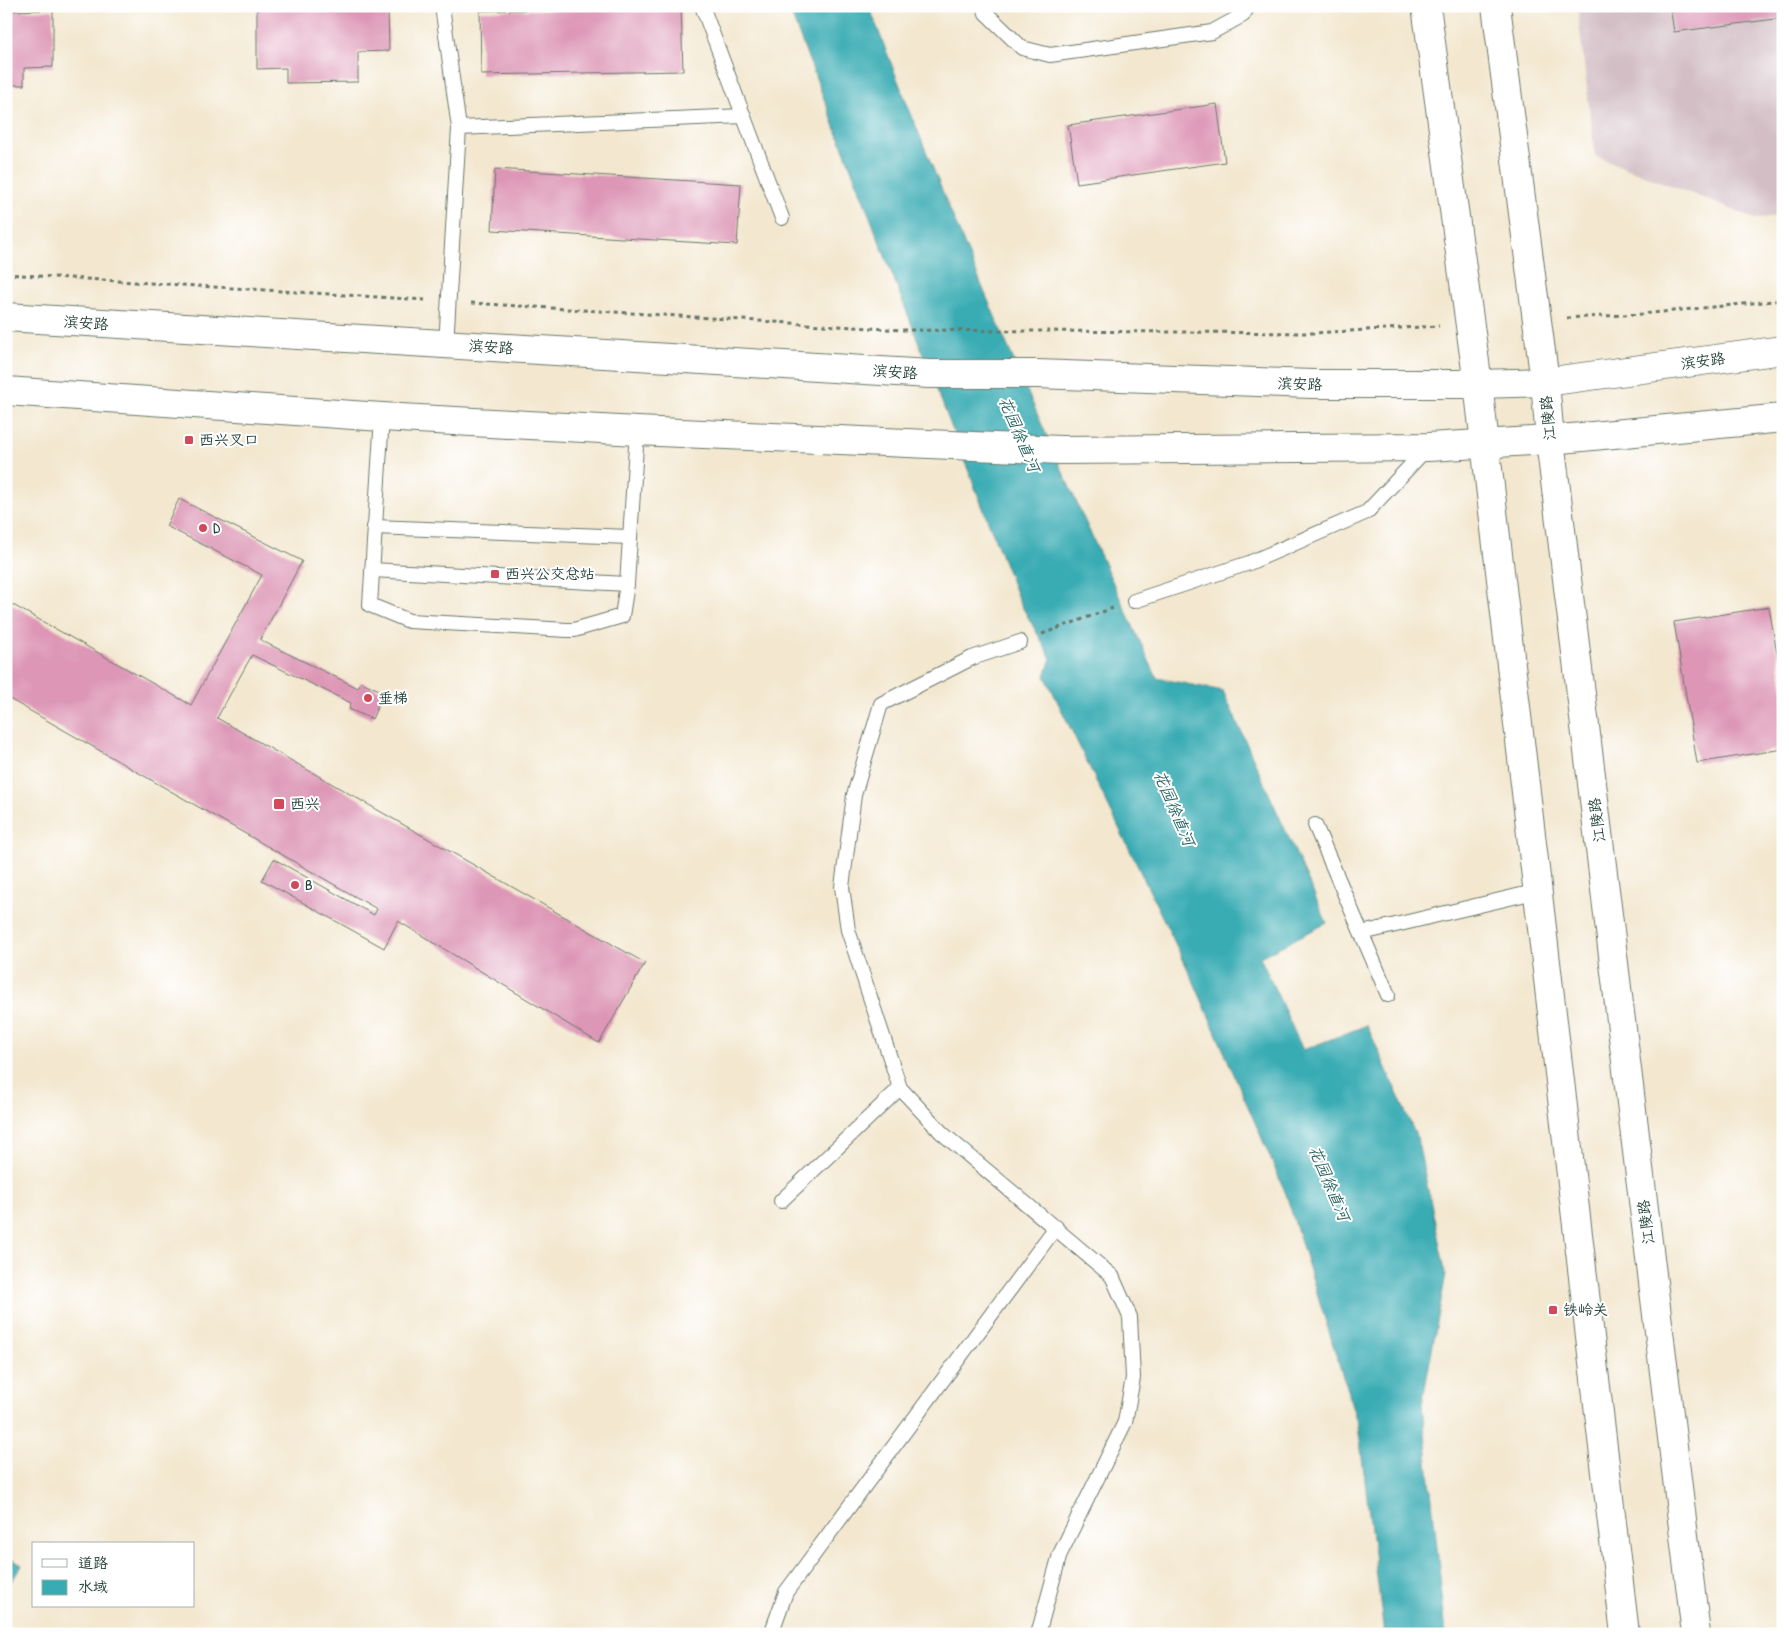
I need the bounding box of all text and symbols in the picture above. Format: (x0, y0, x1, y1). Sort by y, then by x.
street label: 滨安路 (63, 310, 109, 335)
street label: 滨安路 (468, 334, 514, 359)
street label: 滨安路 (1679, 347, 1727, 374)
street label: 滨安路 (872, 359, 918, 384)
street label: 滨安路 (1277, 372, 1323, 395)
water label: 花园徐直河 (994, 393, 1047, 478)
street label: 江陵路 (1535, 395, 1560, 441)
place label: 西兴叉口 (199, 429, 259, 450)
marker: 西兴叉口 (183, 434, 195, 446)
place label: D (213, 517, 221, 538)
marker: D (197, 522, 209, 534)
place label: 西兴公交总站 (505, 563, 595, 584)
marker: 西兴公交总站 (489, 568, 501, 580)
place label: 垂梯 (378, 687, 408, 708)
marker: 垂梯 (362, 692, 374, 704)
water label: 花园徐直河 (1149, 767, 1202, 852)
place label: 西兴 (290, 793, 320, 814)
street label: 江陵路 (1583, 796, 1610, 844)
marker: 西兴 (272, 797, 286, 811)
place label: B (305, 874, 313, 895)
marker: B (289, 879, 301, 891)
water label: 花园徐直河 (1304, 1142, 1357, 1227)
street label: 江陵路 (1632, 1198, 1659, 1246)
place label: 铁岭关 (1563, 1299, 1608, 1320)
marker: 铁岭关 (1547, 1304, 1559, 1316)
legend (32, 1542, 195, 1608)
text: 道路 (78, 1552, 108, 1573)
text: 水域 (78, 1576, 108, 1597)

